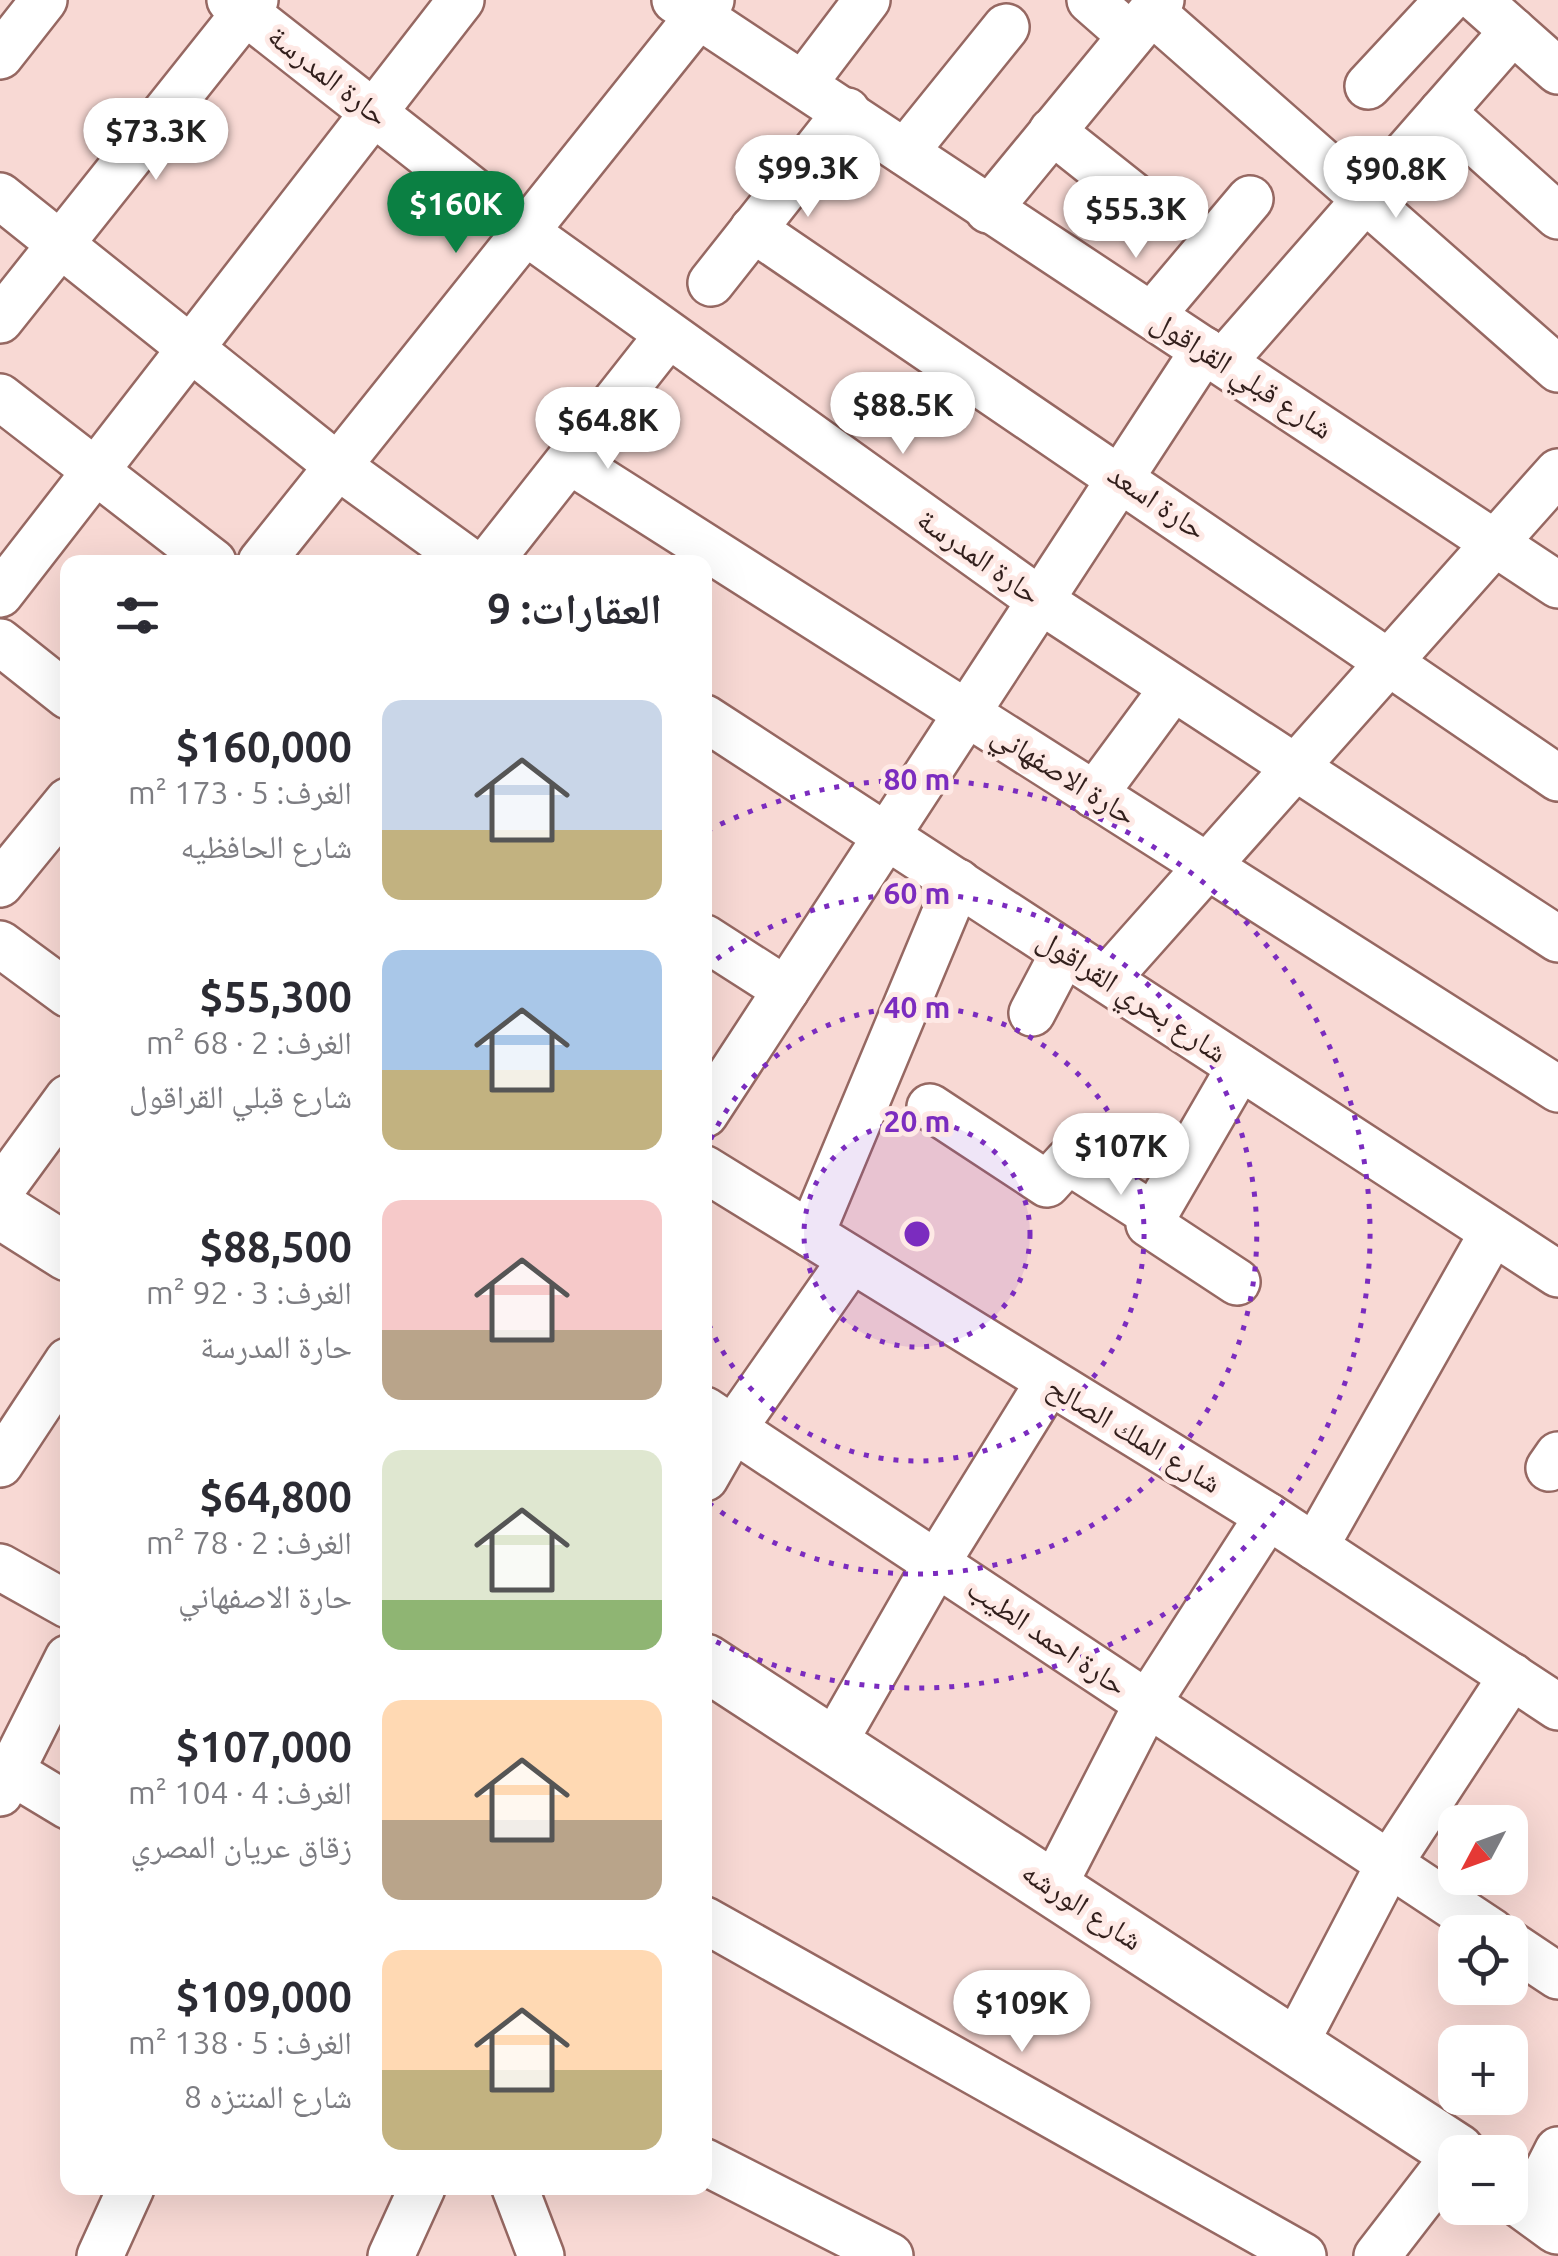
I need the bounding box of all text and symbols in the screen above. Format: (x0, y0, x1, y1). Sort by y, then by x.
street label: حارة المدرسة (262, 18, 395, 132)
pin: $73.3K (75, 98, 237, 183)
text: $73.3K (105, 112, 207, 148)
pin: $99.3K (727, 135, 889, 220)
pin: $90.8K (1315, 136, 1477, 221)
text: $99.3K (757, 149, 859, 185)
text: $90.8K (1345, 150, 1447, 186)
pin: $160K (386, 171, 526, 256)
pin: $55.3K (1055, 176, 1217, 261)
text: $160K (409, 185, 503, 221)
text: $55.3K (1085, 190, 1187, 226)
street label: شارع قبلي القراقول (1142, 303, 1339, 452)
pin: $88.5K (822, 372, 984, 457)
text: $88.5K (852, 386, 954, 422)
pin: $64.8K (527, 387, 689, 472)
text: $64.8K (557, 401, 659, 437)
street label: حارة اسعد (1102, 456, 1213, 546)
street label: حارة المدرسة (912, 501, 1048, 611)
text: العقارات: 9 (487, 585, 662, 632)
icon: filters (110, 588, 165, 643)
street label: حارة الاصفهاني (982, 717, 1143, 838)
text: $160,000 (176, 723, 352, 770)
icon: home (462, 740, 582, 860)
text: 80 m (884, 762, 950, 796)
text: الغرف: 5 · 173 m² (128, 774, 352, 810)
text: شارع الحافظيه (180, 828, 352, 864)
text: 60 m (884, 876, 950, 910)
street label: شارع بحري القراقول (1027, 921, 1233, 1075)
text: $55,300 (200, 973, 352, 1020)
icon: home (462, 990, 582, 1110)
text: 40 m (884, 990, 950, 1024)
text: الغرف: 2 · 68 m² (146, 1024, 352, 1060)
text: شارع قبلي القراقول (129, 1078, 352, 1114)
text: 20 m (884, 1104, 950, 1138)
pin: $107K (1051, 1113, 1191, 1198)
text: $107K (1074, 1127, 1168, 1163)
centre of rings (899, 1216, 935, 1252)
text: $88,500 (200, 1223, 352, 1270)
icon: home (462, 1240, 582, 1360)
text: الغرف: 3 · 92 m² (146, 1274, 352, 1310)
text: حارة المدرسة (200, 1328, 352, 1364)
street label: شارع الملك الصالح (1040, 1369, 1228, 1502)
text: $64,800 (200, 1473, 352, 1520)
icon: home (462, 1490, 582, 1610)
text: الغرف: 2 · 78 m² (146, 1524, 352, 1560)
street label: حارة احمد الطيب (961, 1570, 1134, 1703)
text: حارة الاصفهاني (178, 1578, 352, 1614)
text: $107,000 (176, 1723, 352, 1770)
icon: home (462, 1740, 582, 1860)
text: الغرف: 4 · 104 m² (128, 1774, 352, 1810)
north arrow (1438, 1805, 1528, 1895)
map controls (1438, 1805, 1528, 2225)
text: زقاق عريان المصري (131, 1828, 352, 1864)
street label: شارع الورشه (1014, 1854, 1149, 1959)
button: locate (1438, 1915, 1528, 2005)
pin: $109K (952, 1970, 1092, 2055)
text: $109,000 (176, 1973, 352, 2020)
text: $109K (975, 1984, 1069, 2020)
icon: home (462, 1990, 582, 2110)
text: الغرف: 5 · 138 m² (128, 2024, 352, 2060)
button: + (1438, 2025, 1528, 2115)
text: شارع المنتزه 8 (184, 2078, 352, 2114)
button: − (1438, 2135, 1528, 2225)

